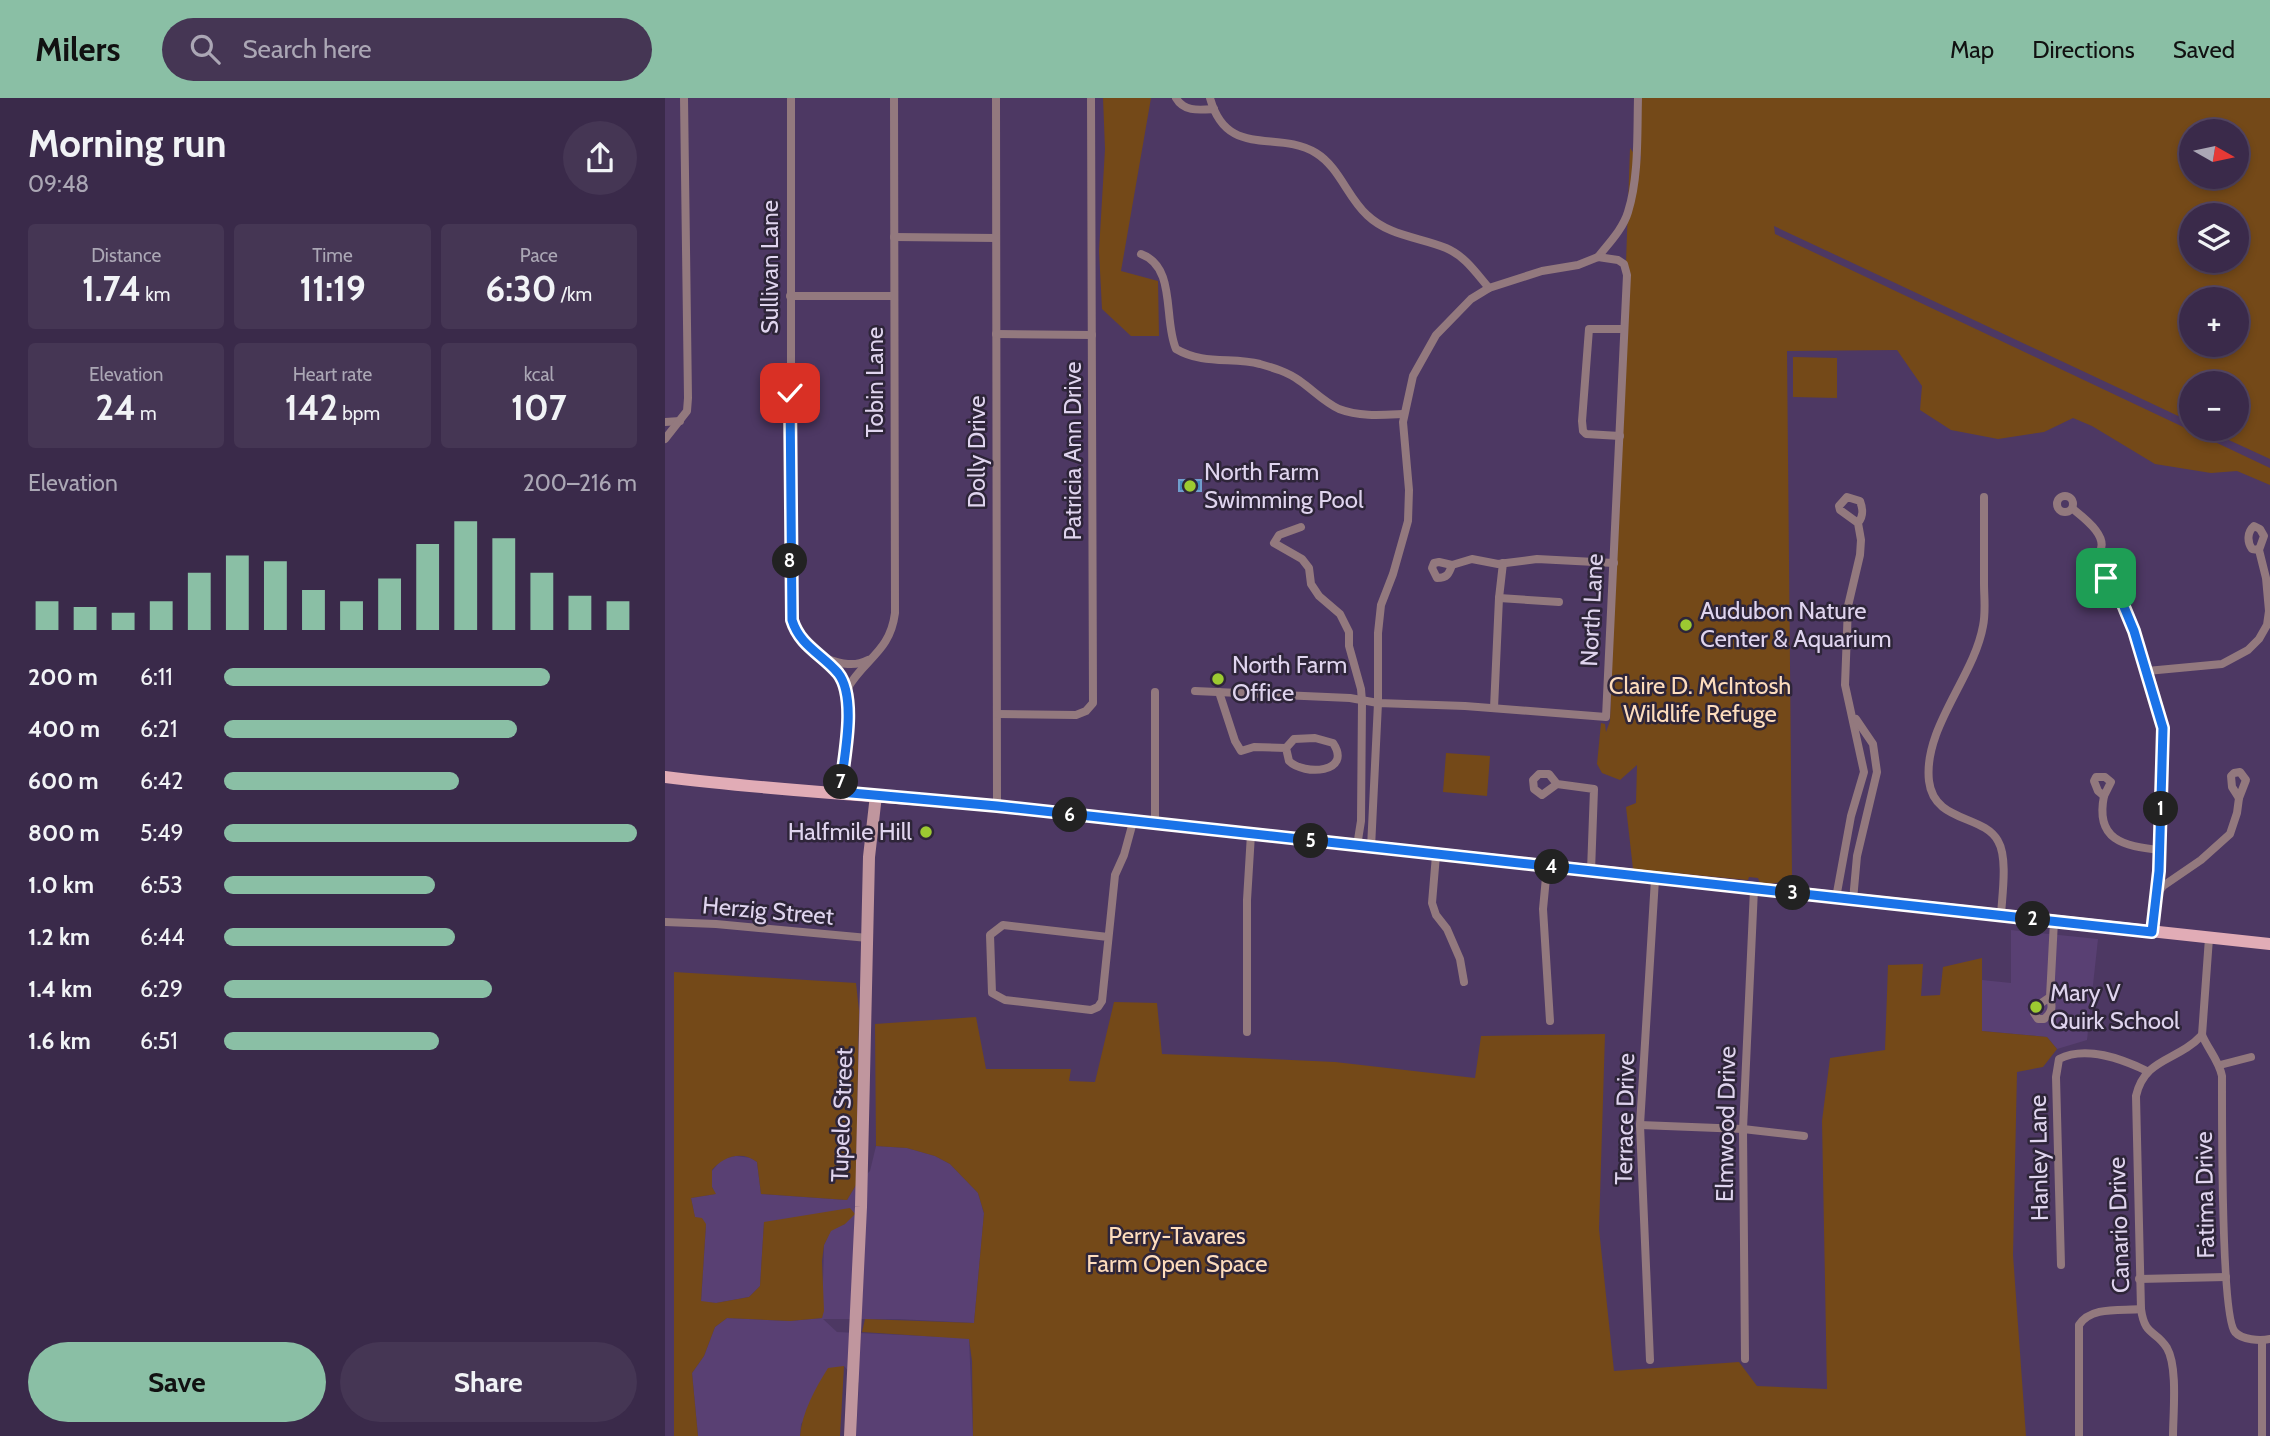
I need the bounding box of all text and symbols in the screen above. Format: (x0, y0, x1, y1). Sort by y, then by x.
search box (162, 18, 652, 81)
text: Milers (35, 29, 120, 69)
icon: search (186, 30, 224, 68)
text: Search here (242, 33, 372, 65)
text: Map (1950, 35, 1994, 64)
text: Directions (2032, 35, 2135, 64)
text: Saved (2173, 35, 2235, 64)
north arrow (2179, 119, 2249, 189)
map controls (2179, 119, 2249, 441)
text: Morning run (28, 120, 227, 167)
button: share (563, 121, 637, 195)
text: 09:48 (28, 170, 89, 198)
street label: Sullivan Lane (755, 200, 784, 334)
button: layers (2179, 203, 2249, 273)
text: Distance (91, 244, 161, 267)
text: Time (312, 244, 353, 267)
text: Pace (520, 244, 558, 267)
text: 1.74 (82, 267, 141, 310)
text: 11:19 (299, 267, 366, 310)
text: 6:30 (486, 267, 557, 310)
text: km (141, 283, 170, 306)
text: /km (557, 283, 592, 306)
button: + (2179, 287, 2249, 357)
street label: Tobin Lane (860, 327, 889, 437)
street label: Patricia Ann Drive (1058, 361, 1087, 541)
text: Elevation (89, 363, 163, 386)
text: Heart rate (293, 363, 372, 386)
text: kcal (524, 363, 554, 386)
pin (760, 363, 820, 423)
button: − (2179, 371, 2249, 441)
icon: check (771, 374, 809, 412)
text: 24 (96, 386, 136, 429)
text: 142 (285, 386, 338, 429)
text: 107 (511, 386, 567, 429)
street label: Dolly Drive (962, 395, 991, 509)
text: m (136, 402, 157, 425)
text: bpm (338, 402, 380, 425)
place label: North Farm Swimming Pool (1204, 457, 1364, 514)
text: Elevation (28, 469, 118, 497)
text: 200–216 m (523, 469, 637, 497)
marker: North Farm Swimming Pool (1182, 478, 1198, 494)
pin: 8 (773, 544, 807, 578)
pin (2076, 548, 2136, 608)
text: 8 (784, 549, 795, 572)
street label: North Lane (1574, 553, 1609, 667)
icon: arrive (2087, 559, 2125, 597)
place label: Audubon Nature Center & Aquarium (1700, 596, 1892, 653)
marker: Audubon Nature Center & Aquarium (1678, 617, 1694, 633)
place label: North Farm Office (1232, 650, 1347, 707)
text: 200 m (28, 663, 98, 691)
text: 6:11 (140, 663, 173, 691)
marker: North Farm Office (1210, 671, 1226, 687)
park label: Claire D. McIntosh Wildlife Refuge (1609, 671, 1791, 728)
text: 400 m (28, 715, 100, 743)
text: 6:21 (140, 715, 177, 743)
pin: 7 (823, 764, 859, 800)
text: 600 m (28, 767, 99, 795)
text: 6:42 (140, 767, 183, 795)
text: 7 (836, 770, 845, 793)
pin: 1 (2143, 792, 2179, 826)
text: 1 (2157, 797, 2164, 820)
pin: 6 (1053, 798, 1087, 832)
text: 6 (1064, 803, 1075, 826)
place label: Halfmile Hill (788, 817, 912, 846)
text: 800 m (28, 819, 100, 847)
text: 5:49 (140, 819, 184, 847)
marker: Halfmile Hill (918, 824, 934, 840)
pin: 5 (1293, 824, 1329, 858)
text: 5 (1305, 829, 1316, 852)
pin: 4 (1535, 850, 1569, 884)
text: 4 (1546, 855, 1557, 878)
text: 1.0 km (28, 871, 94, 899)
text: 6:53 (140, 871, 183, 899)
pin: 3 (1775, 876, 1811, 910)
text: 3 (1787, 881, 1798, 904)
street label: Herzig Street (701, 890, 835, 931)
pin: 2 (2015, 902, 2051, 936)
text: 2 (2027, 907, 2038, 930)
text: 1.2 km (28, 923, 90, 951)
text: 6:44 (140, 923, 184, 951)
text: 1.4 km (28, 975, 92, 1003)
text: 6:29 (140, 975, 183, 1003)
place label: Mary V Quirk School (2050, 978, 2180, 1035)
marker: Mary V Quirk School (2028, 999, 2044, 1015)
text: 1.6 km (28, 1027, 91, 1055)
text: 6:51 (140, 1027, 178, 1055)
street label: Elmwood Drive (1710, 1046, 1741, 1202)
street label: Tupelo Street (825, 1047, 858, 1183)
street label: Terrace Drive (1609, 1053, 1640, 1185)
street label: Hanley Lane (2023, 1095, 2054, 1221)
street label: Fatima Drive (2189, 1131, 2220, 1259)
street label: Canario Drive (2102, 1156, 2135, 1294)
park label: Perry-Tavares Farm Open Space (1086, 1221, 1268, 1278)
button: Save (28, 1342, 326, 1422)
button: Share (340, 1342, 637, 1422)

